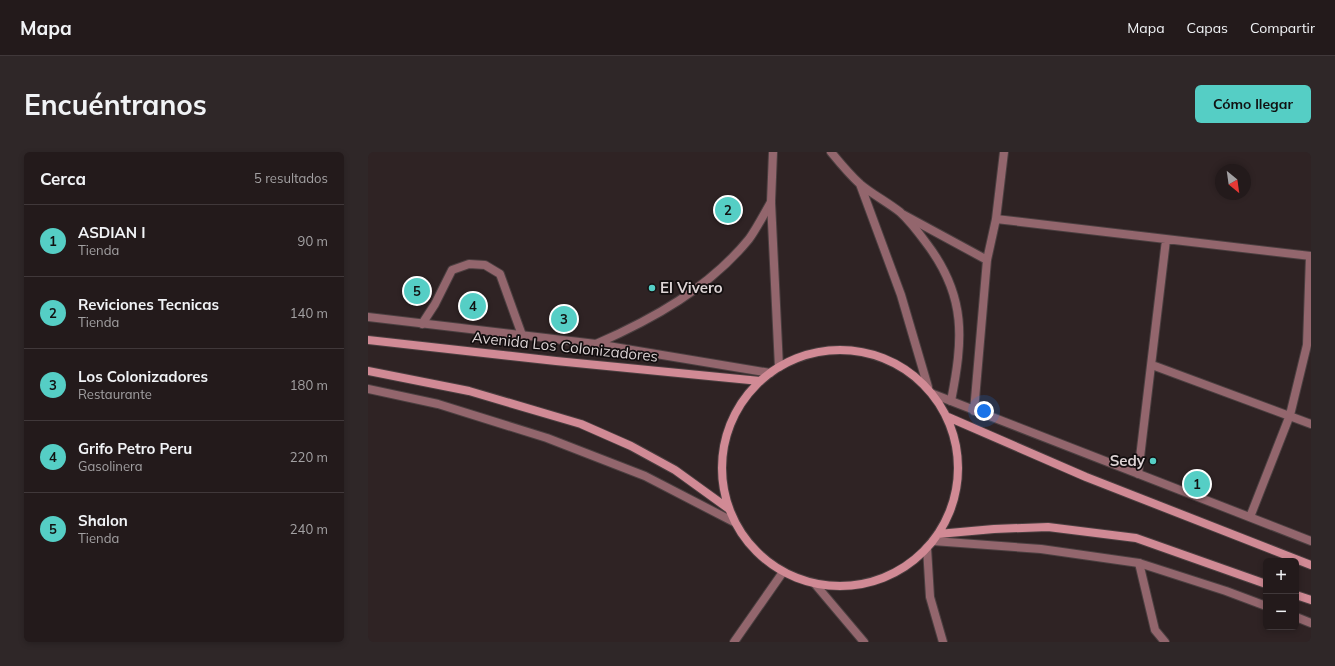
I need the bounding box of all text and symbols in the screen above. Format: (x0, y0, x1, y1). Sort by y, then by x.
text: Mapa (20, 16, 72, 40)
text: Mapa (1127, 19, 1165, 37)
text: Capas (1187, 19, 1228, 37)
text: Compartir (1250, 19, 1315, 37)
button: Cómo llegar (1195, 85, 1311, 123)
text: Encuéntranos (24, 87, 207, 122)
north arrow (1215, 164, 1251, 200)
text: Cerca (40, 168, 86, 189)
text: 5 resultados (254, 170, 328, 186)
pin: 2 (715, 195, 741, 225)
text: ASDIAN I (78, 223, 145, 242)
text: 1 (49, 233, 57, 249)
text: 90 m (298, 233, 328, 249)
text: Tienda (78, 242, 119, 258)
pin: 5 (404, 276, 430, 306)
place label: El Vivero (660, 278, 723, 297)
marker: El Vivero (647, 283, 657, 293)
pin: 4 (460, 291, 486, 321)
text: Reviciones Tecnicas (78, 295, 219, 314)
pin: 3 (551, 304, 577, 334)
text: 2 (49, 305, 57, 321)
text: 140 m (290, 305, 328, 321)
text: Tienda (78, 314, 119, 330)
street label: Avenida Los Colonizadores (471, 327, 659, 366)
text: Los Colonizadores (78, 367, 208, 386)
text: 3 (49, 377, 57, 393)
text: 180 m (290, 377, 328, 393)
text: Restaurante (78, 386, 152, 402)
your location (974, 401, 994, 421)
text: Grifo Petro Peru (78, 439, 192, 458)
text: 4 (49, 449, 57, 465)
text: 220 m (290, 449, 328, 465)
place label: Sedy (1110, 451, 1146, 470)
marker: Sedy (1148, 456, 1158, 466)
text: Gasolinera (78, 458, 143, 474)
pin: 1 (1184, 469, 1210, 499)
text: Shalon (78, 511, 128, 530)
text: 5 (49, 521, 57, 537)
text: 240 m (290, 521, 328, 537)
text: Tienda (78, 530, 119, 546)
map controls (1263, 558, 1299, 630)
button: + (1263, 558, 1299, 594)
button: − (1263, 594, 1299, 630)

